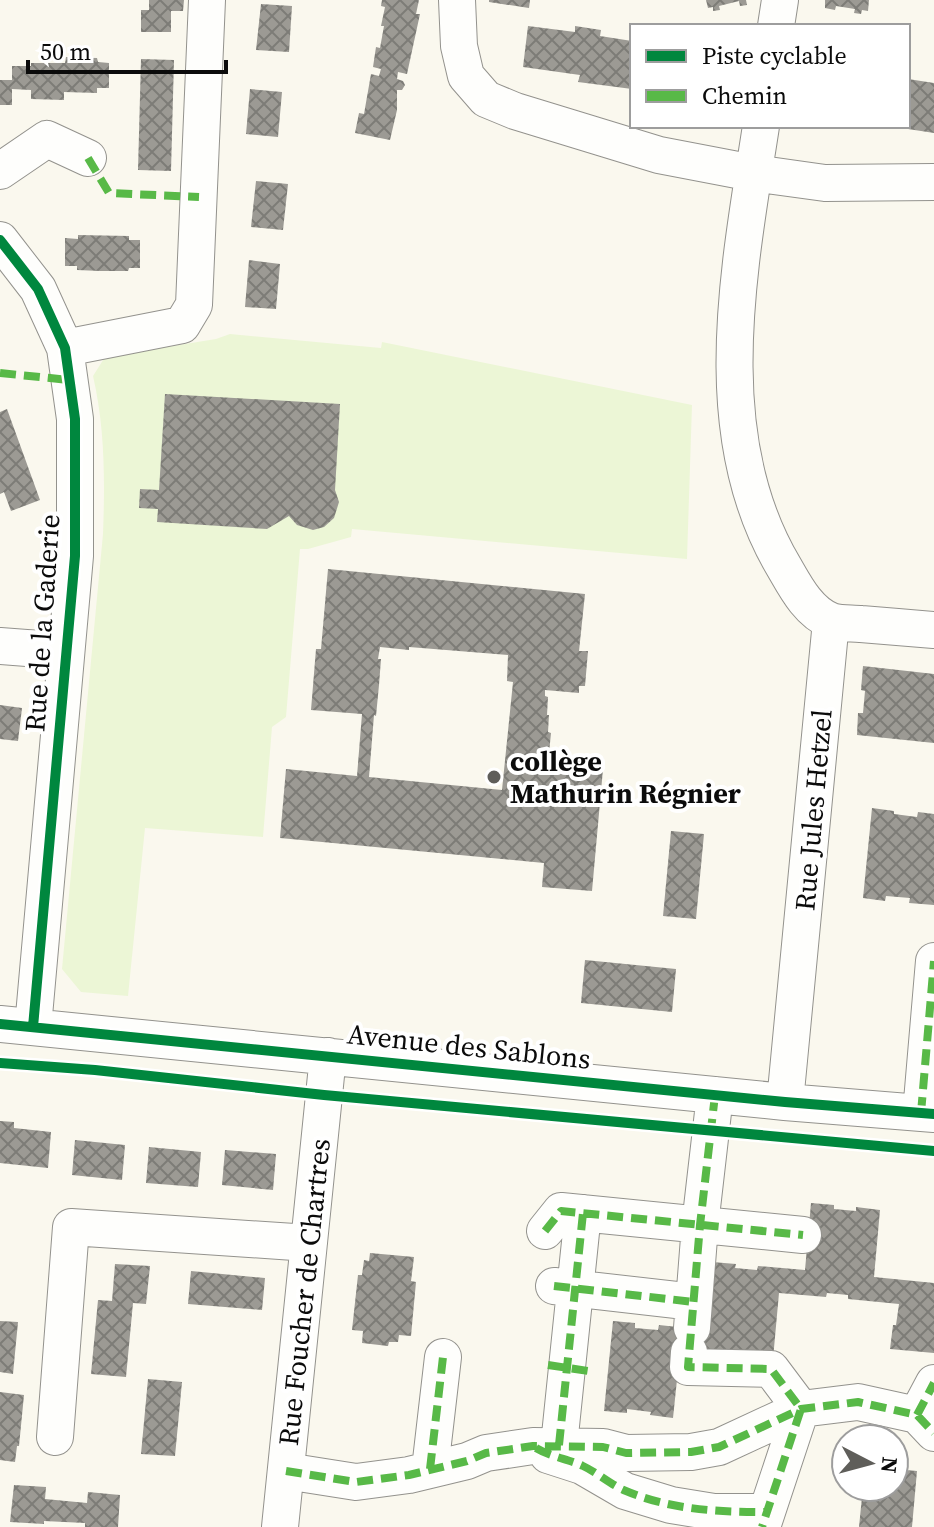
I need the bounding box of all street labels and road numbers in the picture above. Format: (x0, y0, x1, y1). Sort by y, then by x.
street label: Rue de la Gaderie (15, 513, 69, 733)
street label: Rue Jules Hetzel (785, 708, 841, 912)
street label: Avenue des Sablons (345, 1014, 593, 1078)
street label: Rue Foucher de Chartres (269, 1137, 339, 1447)

